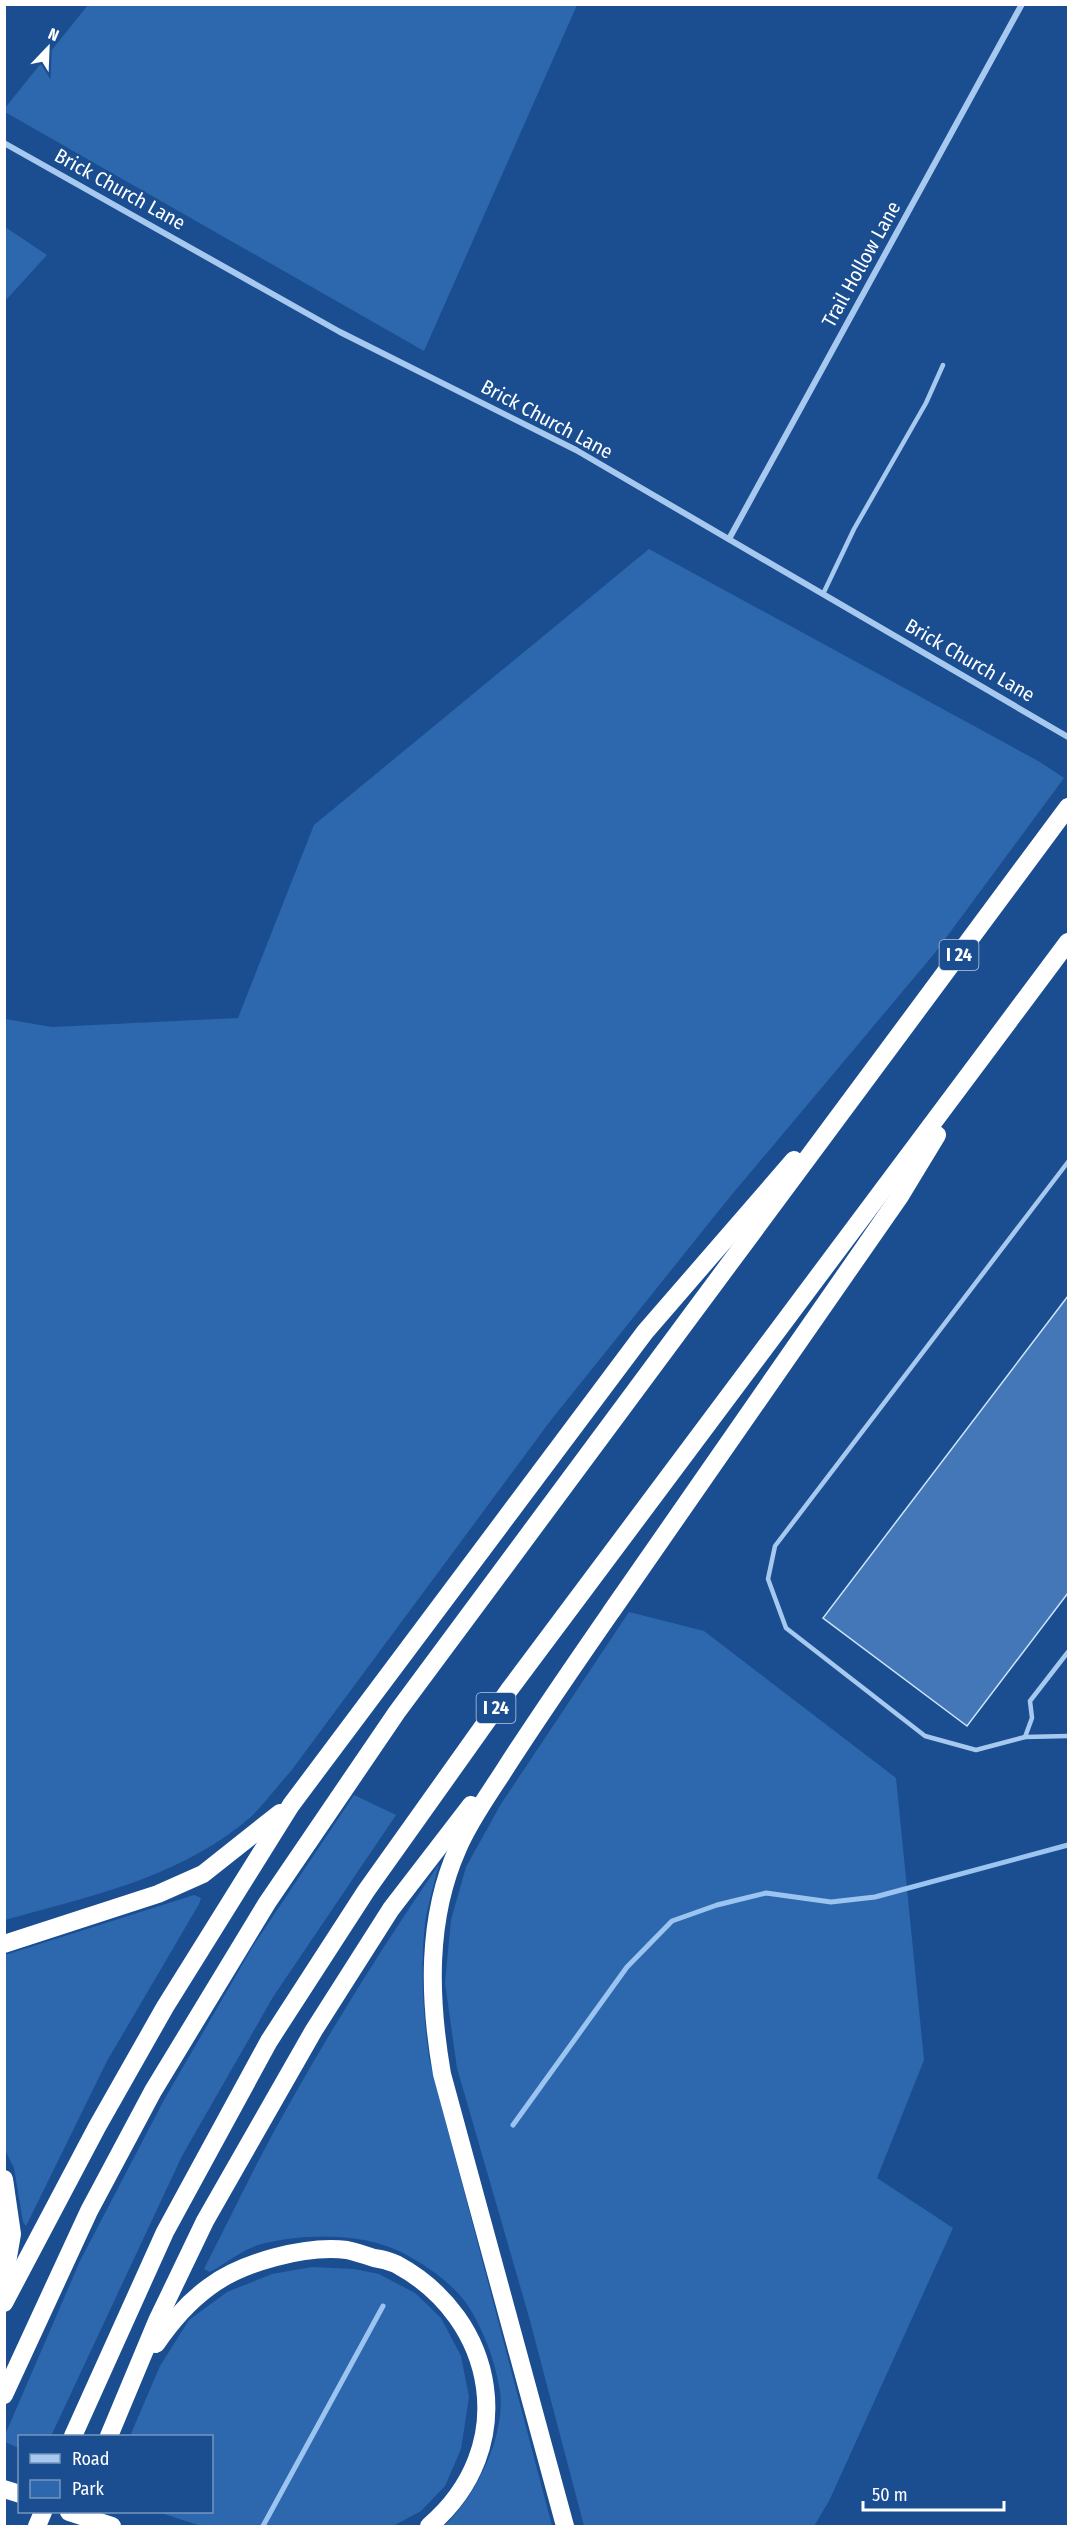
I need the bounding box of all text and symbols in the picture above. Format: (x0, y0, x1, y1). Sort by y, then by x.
north arrow (18, 18, 78, 78)
text: N (46, 24, 62, 45)
street label: Brick Church Lane (50, 143, 190, 235)
street label: Trail Hollow Lane (817, 197, 905, 331)
street label: Brick Church Lane (477, 374, 617, 464)
street label: Brick Church Lane (901, 613, 1039, 707)
road number: I 24 (940, 940, 978, 970)
road number: I 24 (476, 1693, 516, 1723)
legend (18, 2435, 213, 2513)
text: Road (72, 2448, 109, 2470)
scale bar (863, 2474, 1004, 2512)
text: Park (72, 2478, 105, 2500)
text: 50 m (872, 2484, 908, 2506)

